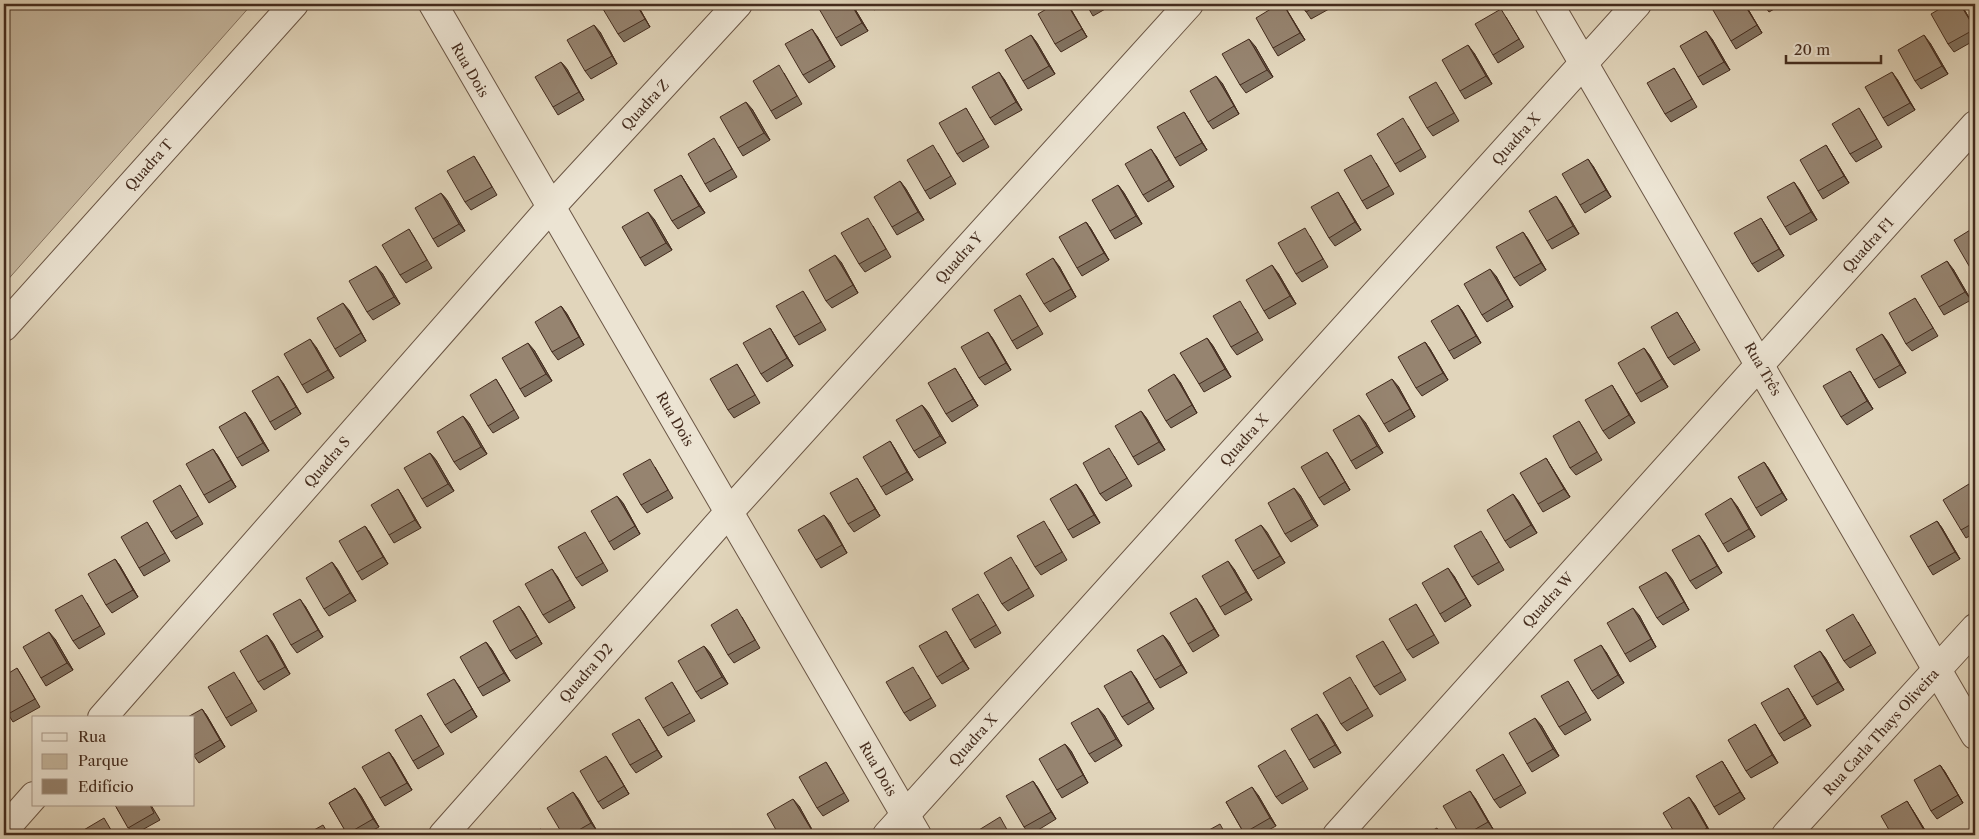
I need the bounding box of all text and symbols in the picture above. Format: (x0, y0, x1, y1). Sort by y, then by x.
scale bar (1786, 32, 1882, 64)
street label: Rua Dois (447, 39, 493, 101)
text: 20 m (1794, 40, 1830, 59)
street label: Quadra Z (617, 76, 673, 134)
street label: Quadra X (1488, 109, 1545, 169)
street label: Quadra T (121, 135, 177, 194)
street label: Quadra F1 (1839, 214, 1897, 276)
street label: Quadra Y (931, 228, 987, 287)
street label: Rua Três (1741, 339, 1785, 399)
street label: Rua Dois (652, 388, 698, 450)
street label: Quadra X (1216, 410, 1273, 470)
street label: Quadra S (300, 433, 354, 491)
street label: Quadra W (1519, 568, 1578, 631)
street label: Quadra D2 (555, 640, 617, 706)
street label: Rua Carla Thays Oliveira (1819, 664, 1943, 799)
street label: Quadra X (945, 710, 1002, 770)
legend (32, 716, 195, 806)
text: Rua (78, 727, 106, 746)
street label: Rua Dois (855, 738, 901, 800)
text: Parque (78, 751, 128, 770)
text: Edifício (78, 777, 134, 796)

